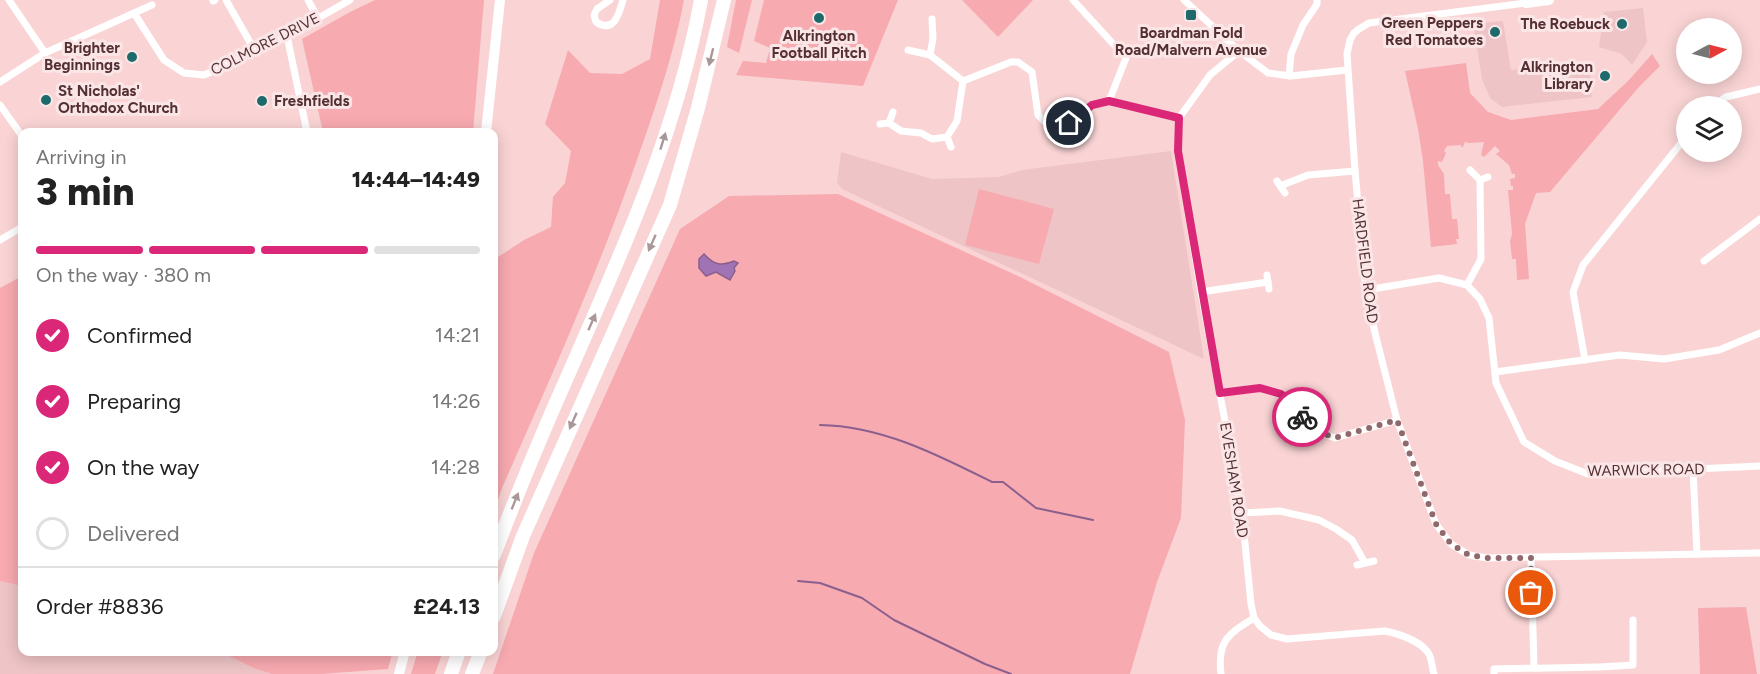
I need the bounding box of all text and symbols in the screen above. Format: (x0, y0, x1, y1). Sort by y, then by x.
marker: Boardman Fold Road/Malvern Avenue (1184, 8, 1198, 22)
street label: COLMORE DRIVE (208, 9, 322, 79)
marker: Alkrington Football Pitch (812, 11, 826, 25)
place label: Green Peppers Red Tomatoes (1381, 14, 1483, 49)
place label: The Roebuck (1520, 15, 1610, 33)
marker: The Roebuck (1615, 17, 1629, 31)
north arrow (1676, 18, 1742, 84)
map controls (1676, 18, 1742, 162)
place label: Boardman Fold Road/Malvern Avenue (1115, 24, 1268, 59)
marker: Green Peppers Red Tomatoes (1488, 25, 1502, 39)
place label: Alkrington Football Pitch (771, 27, 867, 62)
place label: Brighter Beginnings (44, 39, 120, 74)
one-way arrow (705, 48, 715, 66)
marker: Brighter Beginnings (125, 50, 139, 64)
place label: Alkrington Library (1520, 58, 1593, 93)
marker: Alkrington Library (1598, 69, 1612, 83)
place label: St Nicholas' Orthodox Church (58, 82, 178, 117)
place label: Freshfields (274, 92, 349, 110)
marker: St Nicholas' Orthodox Church (39, 93, 53, 107)
marker: Freshfields (255, 94, 269, 108)
button: layers (1676, 96, 1742, 162)
pin (1043, 97, 1094, 148)
icon: home (1052, 106, 1085, 139)
one-way arrow (659, 132, 669, 150)
text: Arriving in (36, 145, 126, 169)
text: 14:44–14:49 (352, 166, 480, 193)
text: 3 min (36, 168, 134, 215)
street label: HARDFIELD ROAD (1348, 198, 1382, 324)
one-way arrow (648, 234, 657, 251)
text: On the way · 380 m (36, 263, 211, 287)
one-way arrow (587, 312, 597, 330)
icon: check (36, 319, 69, 352)
text: Confirmed (87, 322, 192, 349)
text: 14:21 (435, 323, 480, 347)
icon: check (36, 385, 69, 418)
courier (1272, 387, 1332, 447)
text: Preparing (87, 388, 181, 415)
text: 14:26 (432, 389, 480, 413)
icon: bike (1286, 401, 1319, 434)
one-way arrow (568, 412, 578, 430)
street label: EVESHAM ROAD (1216, 421, 1252, 539)
icon: check (36, 451, 69, 484)
text: On the way (87, 454, 199, 481)
text: 14:28 (431, 455, 480, 479)
street label: WARWICK ROAD (1587, 460, 1705, 480)
one-way arrow (511, 492, 520, 510)
text: Delivered (87, 520, 180, 547)
pin (1505, 567, 1556, 618)
icon: bag (1514, 576, 1547, 609)
text: Order #8836 (36, 593, 164, 620)
text: £24.13 (413, 593, 480, 620)

